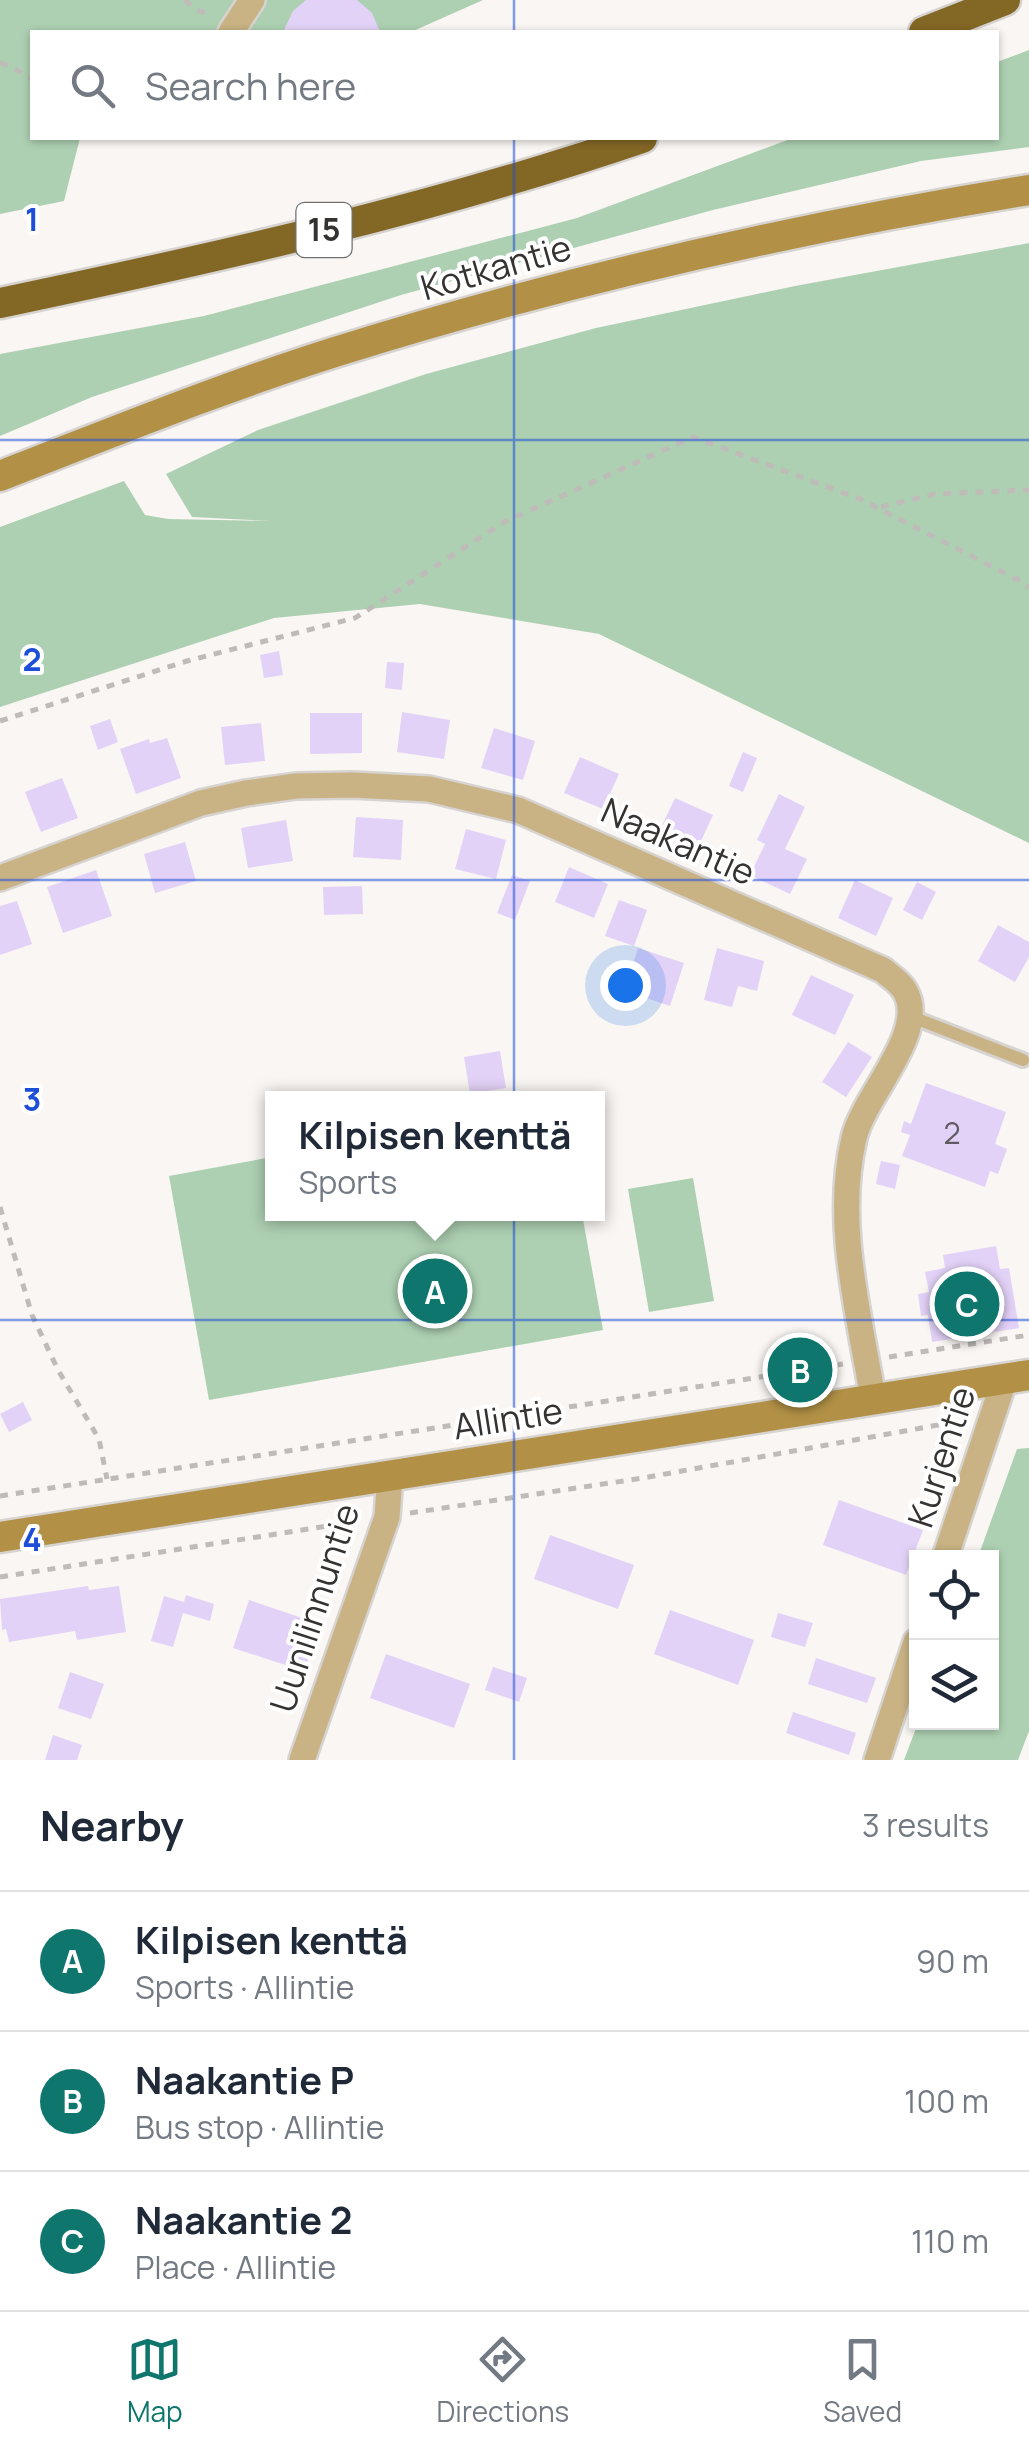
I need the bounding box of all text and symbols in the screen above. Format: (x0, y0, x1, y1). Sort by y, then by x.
search box (30, 30, 999, 140)
icon: search (65, 58, 120, 113)
text: Search here (145, 59, 356, 111)
text: 1 (25, 197, 39, 241)
road number: 15 (296, 203, 352, 257)
street label: Kotkantie (415, 223, 577, 311)
text: 2 (22, 637, 42, 681)
street label: Naakantie (594, 786, 763, 896)
your location (600, 960, 651, 1011)
text: 3 (23, 1077, 41, 1121)
popup (265, 1091, 605, 1221)
text: Kilpisen kenttä (299, 1108, 571, 1160)
house number: 2 (943, 1112, 961, 1153)
text: Sports (299, 1160, 397, 1204)
pin: A (402, 1254, 468, 1328)
pin: C (934, 1266, 1000, 1342)
pin: B (768, 1332, 832, 1408)
street label: Kurjentie (896, 1380, 986, 1533)
street label: Allintie (450, 1386, 566, 1450)
street label: Uunilinnuntie (258, 1497, 370, 1718)
text: 4 (22, 1517, 42, 1561)
map controls (909, 1550, 999, 1730)
button: locate (909, 1550, 999, 1640)
button: layers (909, 1640, 999, 1730)
text: Nearby (40, 1796, 184, 1854)
text: 3 results (862, 1803, 989, 1847)
text: Kilpisen kenttä (135, 1913, 408, 1965)
text: A (62, 1939, 83, 1983)
text: 90 m (916, 1939, 989, 1983)
text: Sports · Allintie (135, 1965, 355, 2009)
text: Naakantie P (135, 2053, 354, 2105)
text: B (62, 2079, 83, 2123)
text: 100 m (904, 2079, 989, 2123)
text: Bus stop · Allintie (135, 2105, 384, 2149)
text: Naakantie 2 (135, 2193, 352, 2245)
text: C (61, 2219, 84, 2263)
text: 110 m (911, 2219, 989, 2263)
text: Place · Allintie (135, 2245, 336, 2289)
tab: Map (127, 2332, 183, 2430)
tab: Directions (437, 2332, 569, 2430)
tab: Saved (823, 2332, 902, 2430)

